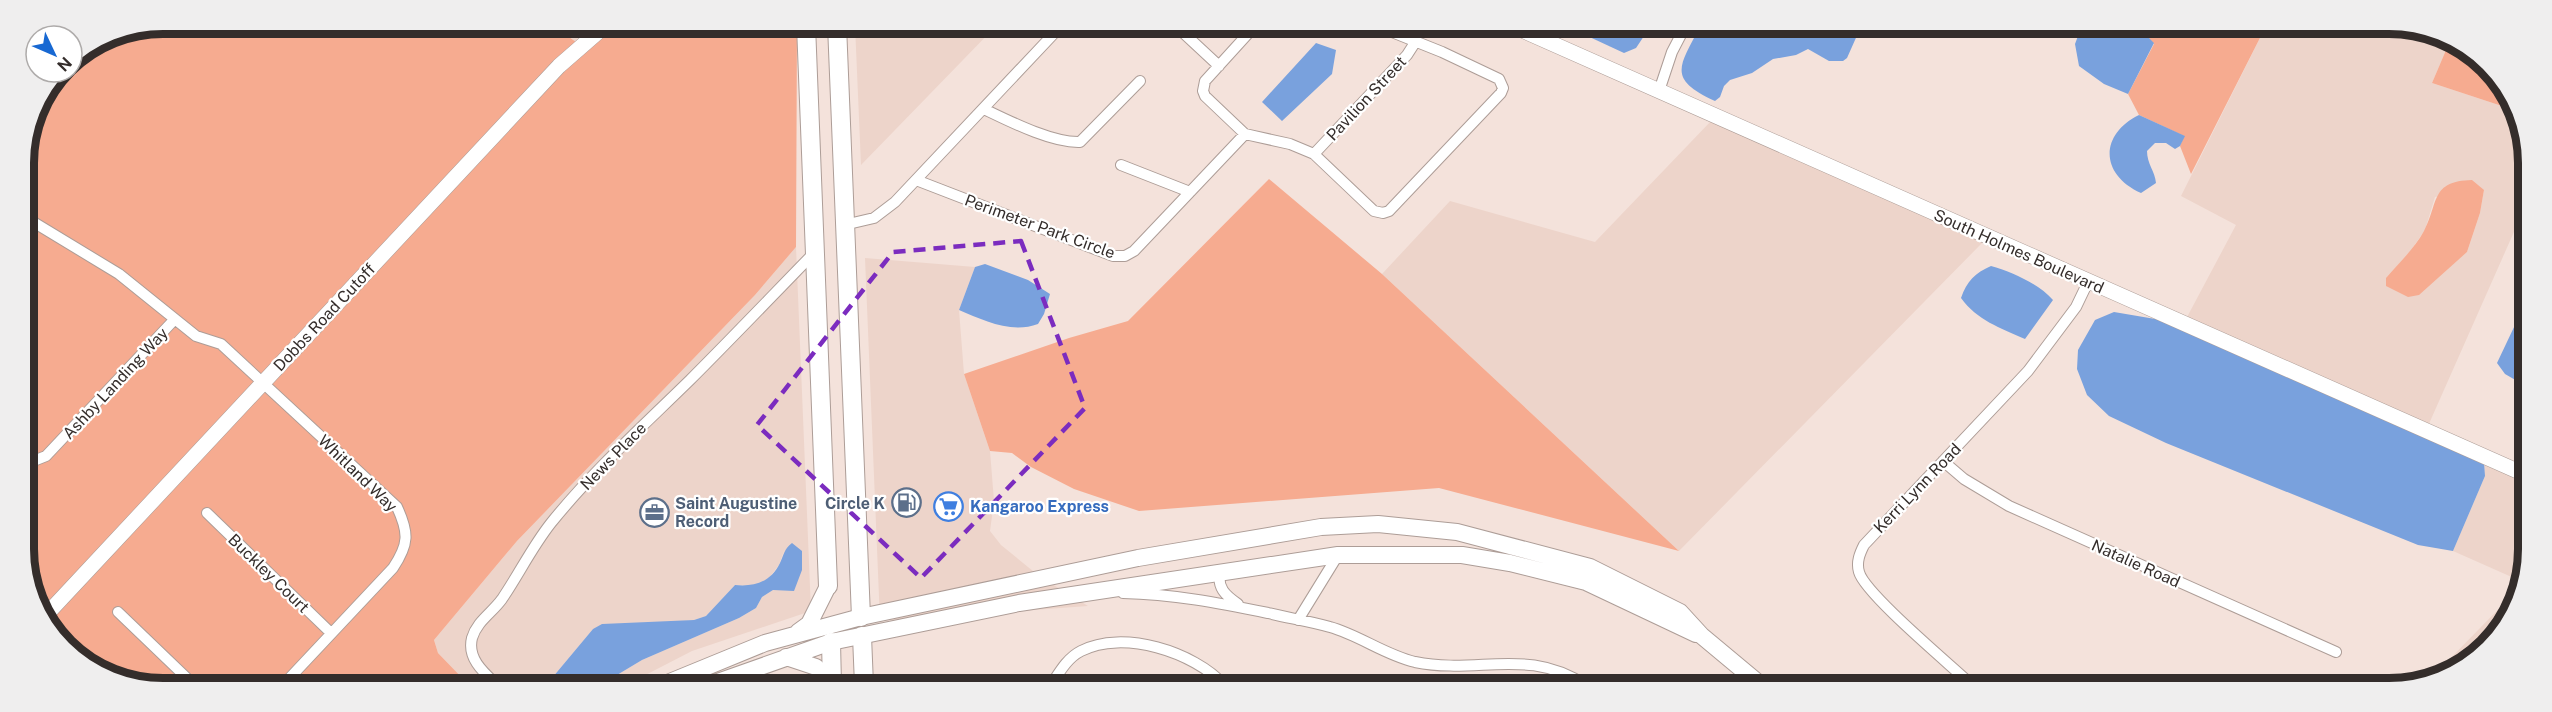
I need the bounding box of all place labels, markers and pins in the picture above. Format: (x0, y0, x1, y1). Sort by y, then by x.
fuel station icon: Circle K (890, 487, 922, 519)
supermarket icon: Kangaroo Express (933, 490, 965, 522)
place label: Saint Augustine Record (675, 494, 797, 531)
place label: Circle K (825, 494, 886, 513)
office icon: Saint Augustine Record (638, 496, 670, 528)
place label: Kangaroo Express (970, 497, 1109, 516)

